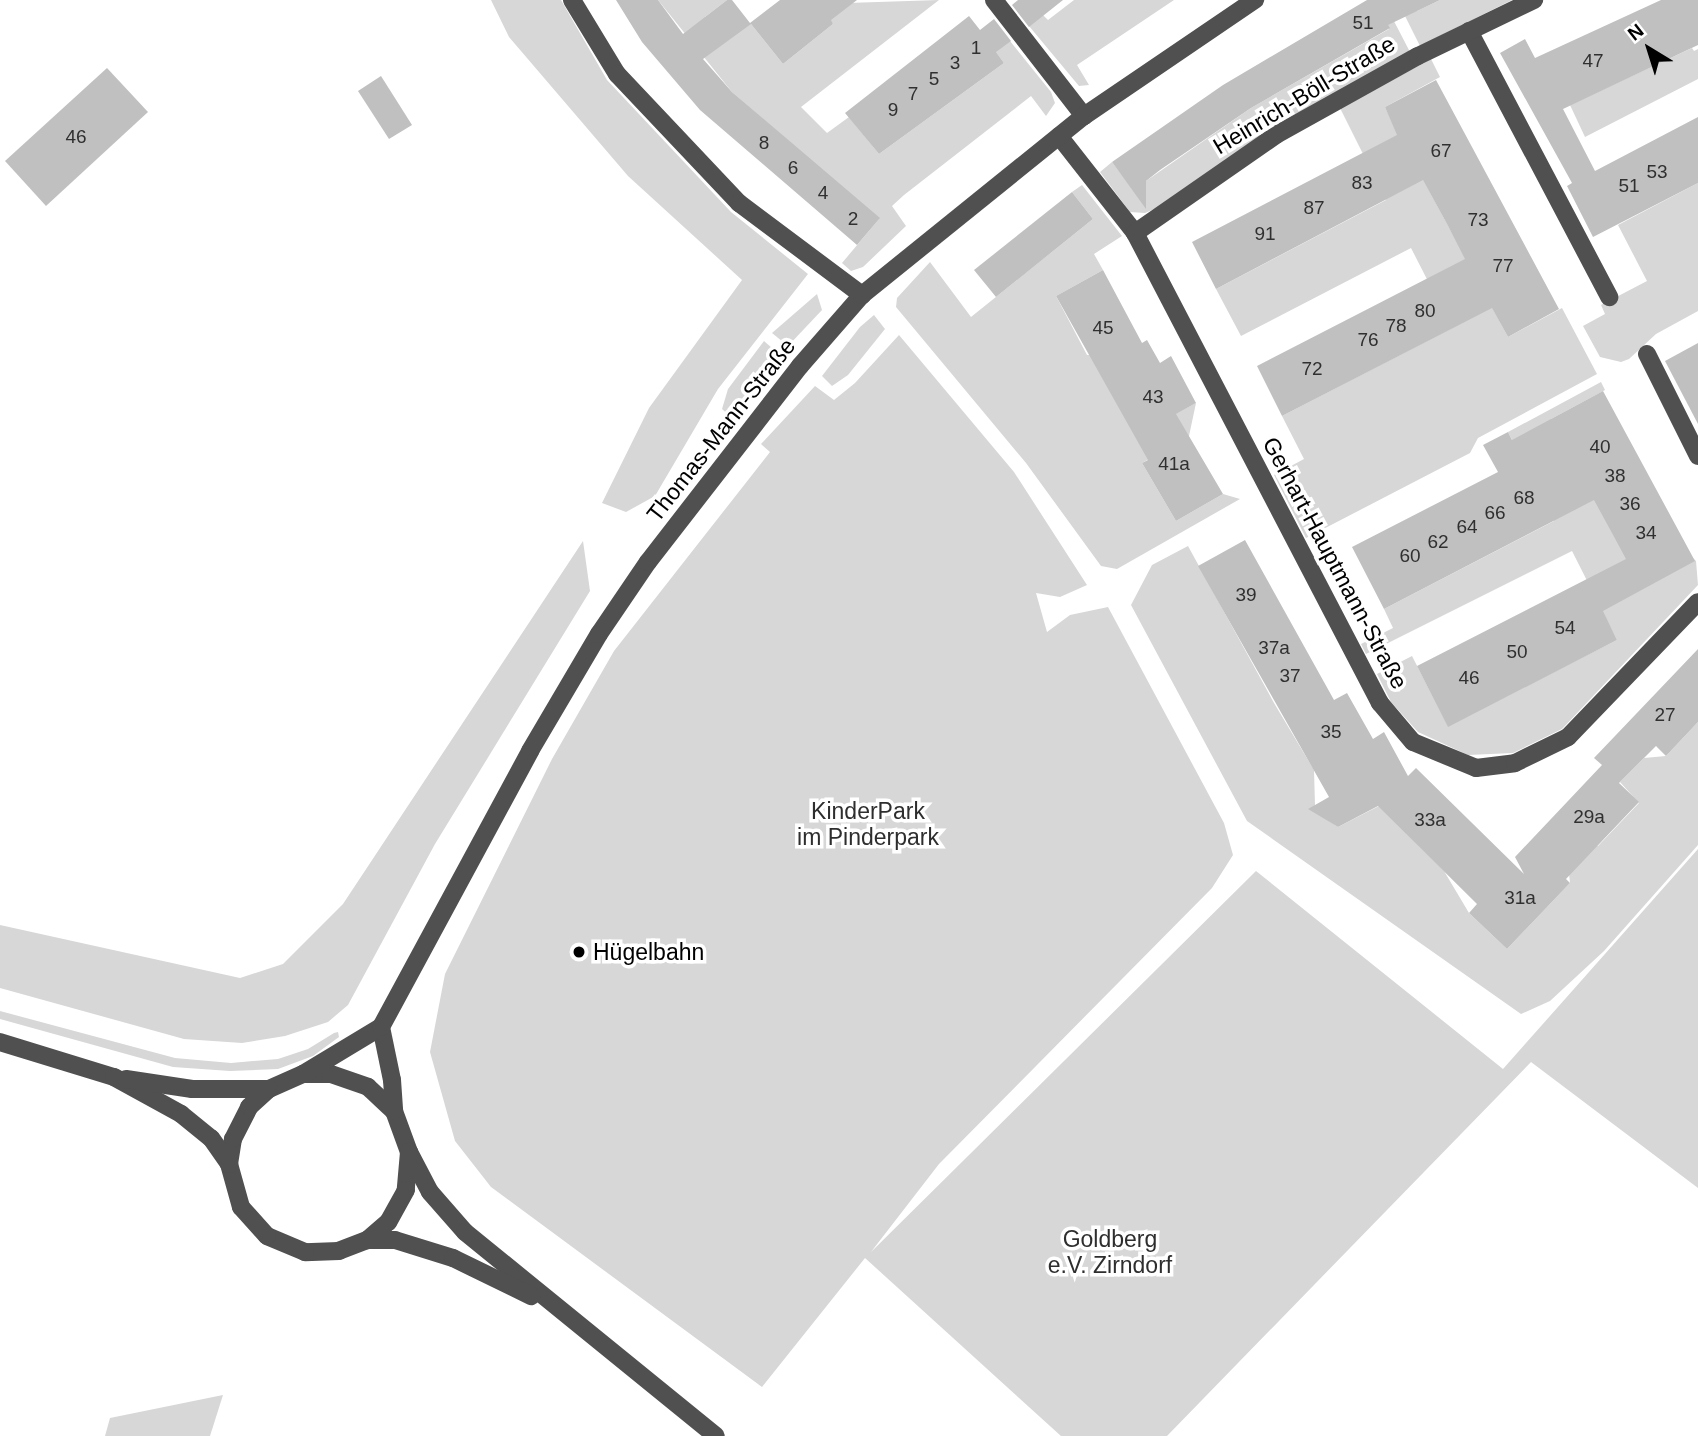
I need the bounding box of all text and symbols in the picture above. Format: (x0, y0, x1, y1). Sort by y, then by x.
house number: 51 (1352, 12, 1374, 34)
north arrow (1614, 14, 1684, 84)
text: N (1624, 20, 1648, 45)
street label: Heinrich-Böll-Straße (1208, 30, 1400, 160)
house number: 1 (971, 37, 981, 59)
house number: 47 (1582, 50, 1604, 72)
house number: 3 (950, 52, 960, 74)
house number: 5 (929, 68, 939, 90)
house number: 7 (908, 83, 918, 105)
house number: 9 (888, 99, 898, 121)
house number: 46 (65, 126, 87, 148)
house number: 8 (759, 132, 769, 154)
house number: 67 (1430, 140, 1452, 162)
house number: 6 (788, 157, 798, 179)
house number: 53 (1646, 161, 1668, 183)
house number: 83 (1351, 172, 1373, 194)
house number: 51 (1618, 175, 1640, 197)
house number: 4 (818, 182, 828, 204)
house number: 87 (1303, 197, 1325, 219)
house number: 2 (848, 208, 858, 230)
house number: 73 (1467, 209, 1489, 231)
house number: 91 (1254, 223, 1276, 245)
house number: 77 (1492, 255, 1514, 277)
house number: 80 (1414, 300, 1436, 322)
house number: 78 (1385, 315, 1407, 337)
house number: 45 (1092, 317, 1114, 339)
house number: 76 (1357, 329, 1379, 351)
street label: Thomas-Mann-Straße (641, 333, 801, 527)
house number: 72 (1301, 358, 1323, 380)
house number: 43 (1142, 386, 1164, 408)
street label: Gerhart-Hauptmann-Straße (1257, 432, 1413, 694)
house number: 40 (1589, 436, 1611, 458)
house number: 41a (1158, 453, 1190, 475)
house number: 38 (1604, 465, 1626, 487)
house number: 68 (1513, 487, 1535, 509)
house number: 36 (1619, 493, 1641, 515)
house number: 66 (1484, 502, 1506, 524)
house number: 64 (1456, 516, 1478, 538)
house number: 34 (1635, 522, 1657, 544)
house number: 62 (1427, 531, 1449, 553)
house number: 60 (1399, 545, 1421, 567)
house number: 39 (1235, 584, 1257, 606)
house number: 54 (1554, 617, 1576, 639)
house number: 37a (1258, 637, 1290, 659)
house number: 50 (1506, 641, 1528, 663)
house number: 37 (1279, 665, 1301, 687)
house number: 46 (1458, 667, 1480, 689)
house number: 27 (1654, 704, 1676, 726)
house number: 35 (1320, 721, 1342, 743)
park label: KinderPark im Pinderpark (797, 797, 939, 851)
house number: 29a (1573, 806, 1605, 828)
house number: 33a (1414, 809, 1446, 831)
house number: 31a (1504, 887, 1536, 909)
place label: Hügelbahn (593, 938, 704, 966)
marker: Hügelbahn (571, 944, 587, 960)
park label: Goldberg e.V. Zirndorf (1048, 1225, 1172, 1279)

